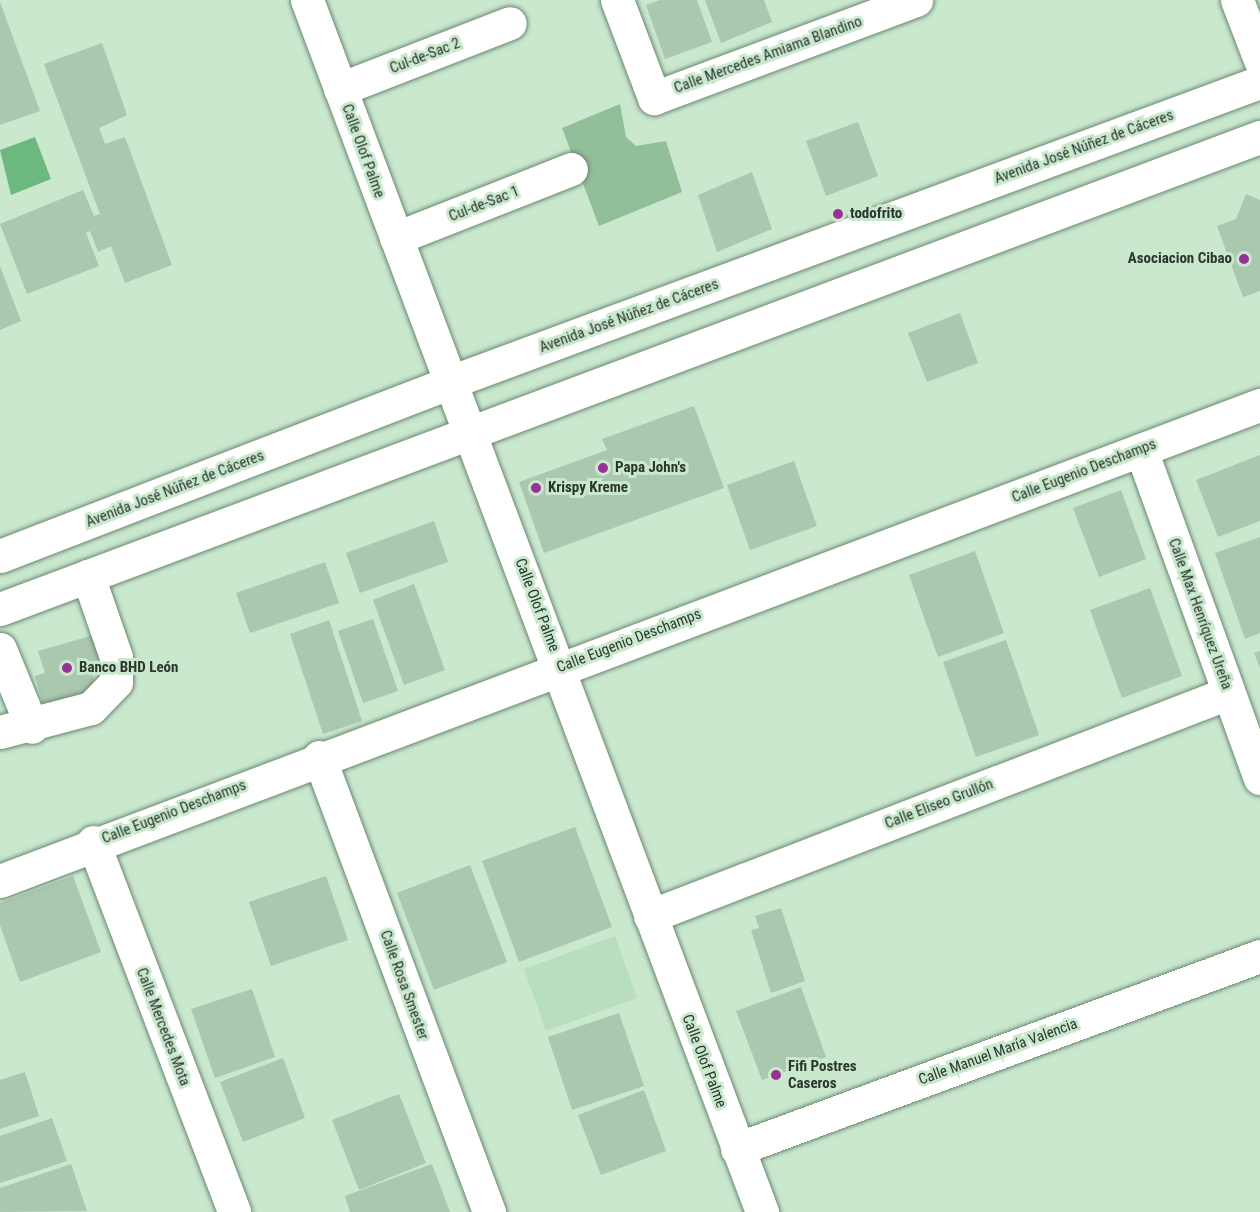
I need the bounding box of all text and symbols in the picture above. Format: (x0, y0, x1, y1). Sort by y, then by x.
street label: Calle Mercedes Amiama Blandino (672, 13, 864, 97)
street label: Cul-de-Sac 2 (387, 34, 463, 78)
street label: Calle Olof Palme (338, 102, 388, 200)
street label: Avenida José Núñez de Cáceres (992, 106, 1176, 188)
street label: Cul-de-Sac 1 (446, 182, 522, 226)
place label: todofrito (850, 205, 902, 223)
marker: todofrito (831, 207, 845, 221)
place label: Asociacion Cibao (1128, 250, 1232, 268)
marker: Asociacion Cibao (1237, 252, 1251, 266)
street label: Avenida José Núñez de Cáceres (537, 275, 721, 357)
street label: Calle Eugenio Deschamps (1009, 435, 1159, 507)
street label: Avenida José Núñez de Cáceres (83, 447, 267, 531)
place label: Papa John's (615, 459, 686, 477)
marker: Papa John's (596, 461, 610, 475)
place label: Krispy Kreme (548, 479, 628, 497)
marker: Krispy Kreme (529, 481, 543, 495)
street label: Calle Max Henríquez Ureña (1164, 536, 1236, 692)
street label: Calle Olof Palme (511, 556, 563, 654)
street label: Calle Eugenio Deschamps (554, 605, 704, 677)
place label: Banco BHD León (79, 659, 178, 677)
marker: Banco BHD León (60, 661, 74, 675)
street label: Calle Eliseo Grullón (882, 775, 996, 833)
street label: Calle Eugenio Deschamps (99, 776, 249, 848)
street label: Calle Rosa Smester (376, 928, 432, 1042)
street label: Calle Mercedes Mota (132, 965, 194, 1089)
street label: Calle Olof Palme (678, 1012, 730, 1110)
street label: Calle Manuel María Valencia (916, 1015, 1080, 1089)
place label: Fifi Postres Caseros (788, 1057, 857, 1092)
marker: Fifi Postres Caseros (769, 1068, 783, 1082)

